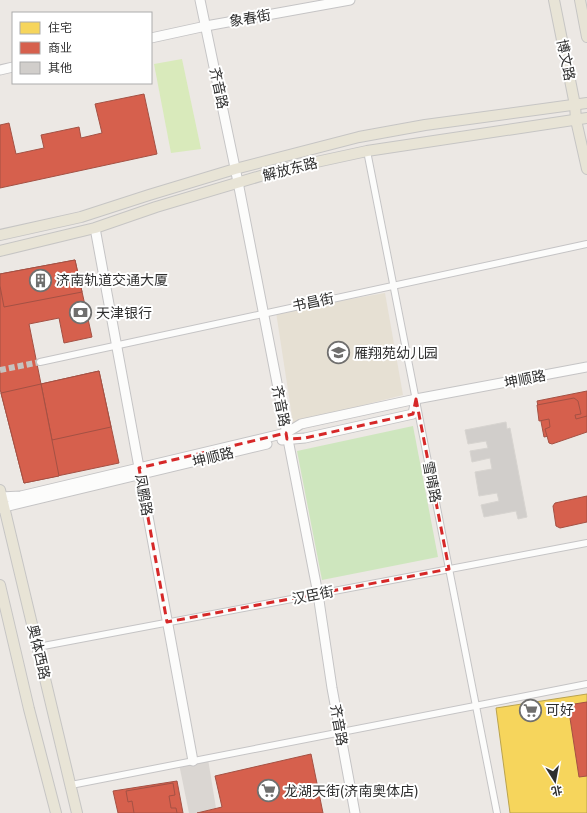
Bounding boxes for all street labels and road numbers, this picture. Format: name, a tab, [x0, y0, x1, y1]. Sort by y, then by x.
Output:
street label: 象春街	[228, 6, 272, 30]
street label: 博文路	[554, 38, 578, 82]
street label: 齐音路	[207, 66, 231, 110]
street label: 解放东路	[261, 154, 319, 184]
street label: 书昌街	[291, 290, 335, 314]
street label: 坤顺路	[503, 367, 547, 391]
street label: 齐音路	[269, 384, 293, 428]
street label: 坤顺路	[191, 444, 235, 470]
street label: 雪晴路	[420, 460, 444, 504]
street label: 凤鹏路	[132, 473, 156, 517]
street label: 汉臣街	[291, 583, 335, 607]
street label: 奥体西路	[25, 623, 53, 681]
street label: 齐音路	[327, 703, 351, 747]

